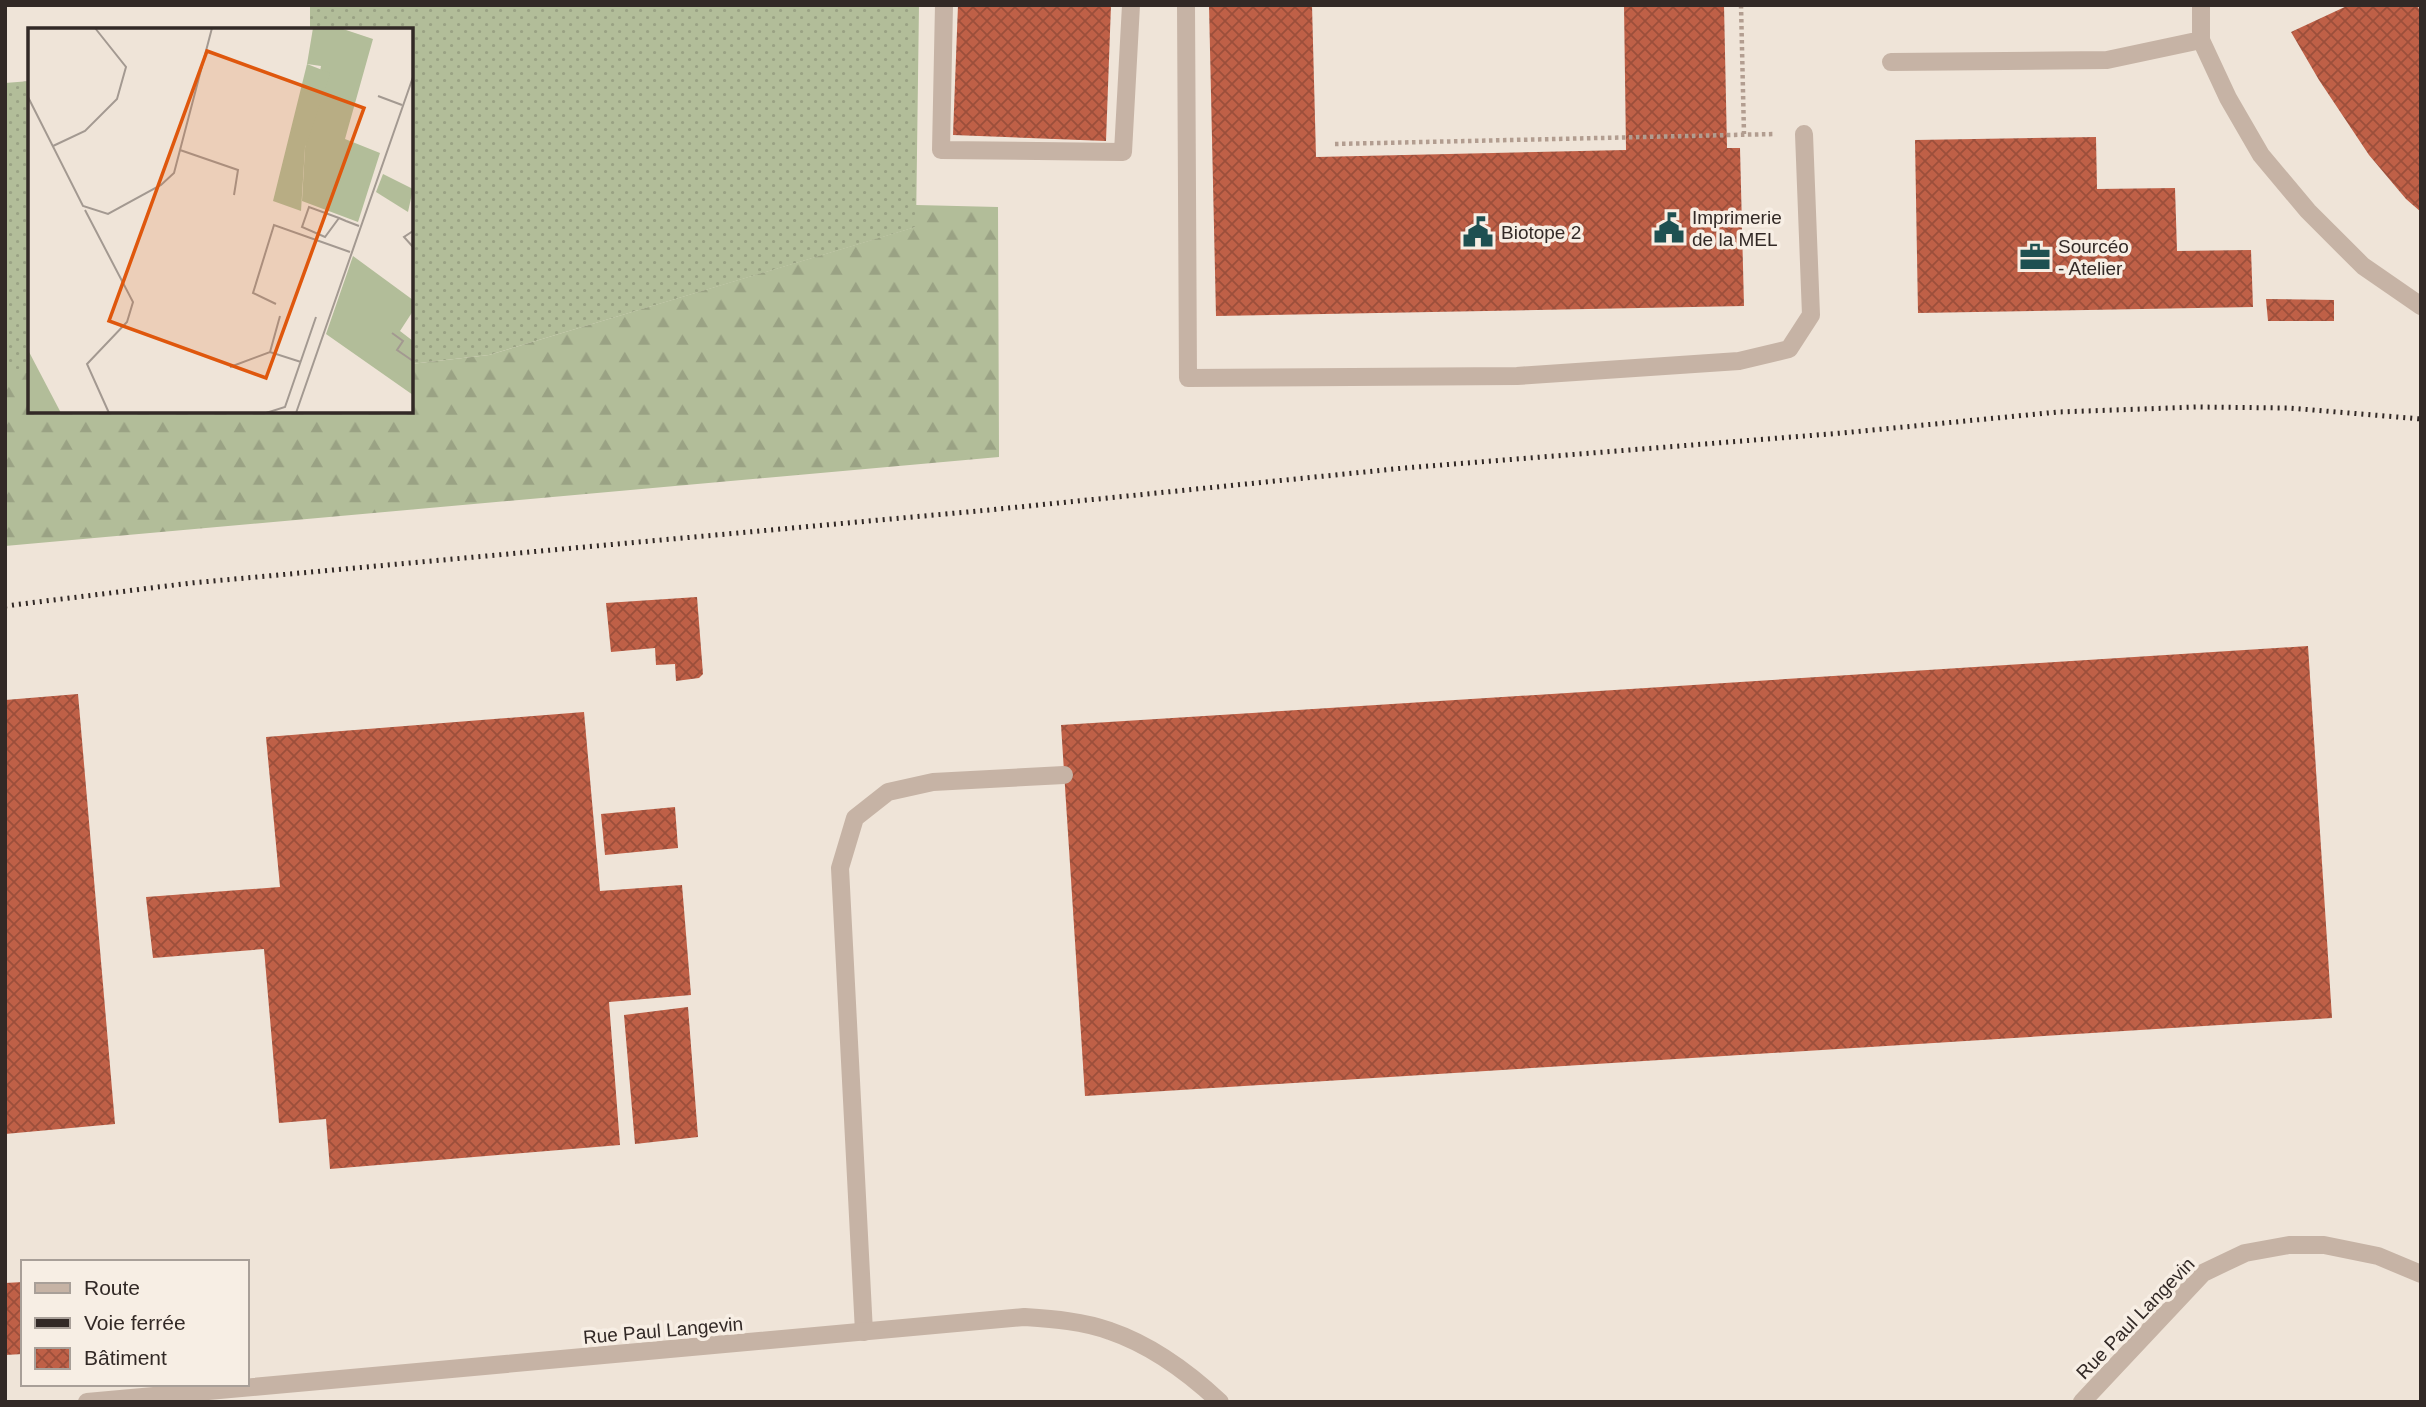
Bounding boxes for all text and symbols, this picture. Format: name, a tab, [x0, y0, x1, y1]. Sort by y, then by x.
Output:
inset map	[28, 28, 413, 413]
place label: Imprimerie de la MEL	[1692, 207, 1782, 250]
public building icon: Imprimerie de la MEL	[1652, 211, 1686, 245]
public building icon: Biotope 2	[1461, 215, 1495, 249]
place label: Biotope 2	[1501, 222, 1581, 243]
place label: Sourcéo - Atelier	[2058, 236, 2129, 279]
office icon: Sourcéo - Atelier	[2018, 240, 2052, 274]
street label: Rue Paul Langevin	[2072, 1253, 2199, 1383]
legend	[21, 1260, 248, 1386]
text: Route	[84, 1276, 140, 1299]
text: Voie ferrée	[84, 1311, 186, 1334]
street label: Rue Paul Langevin	[582, 1313, 744, 1348]
text: Bâtiment	[84, 1346, 167, 1369]

